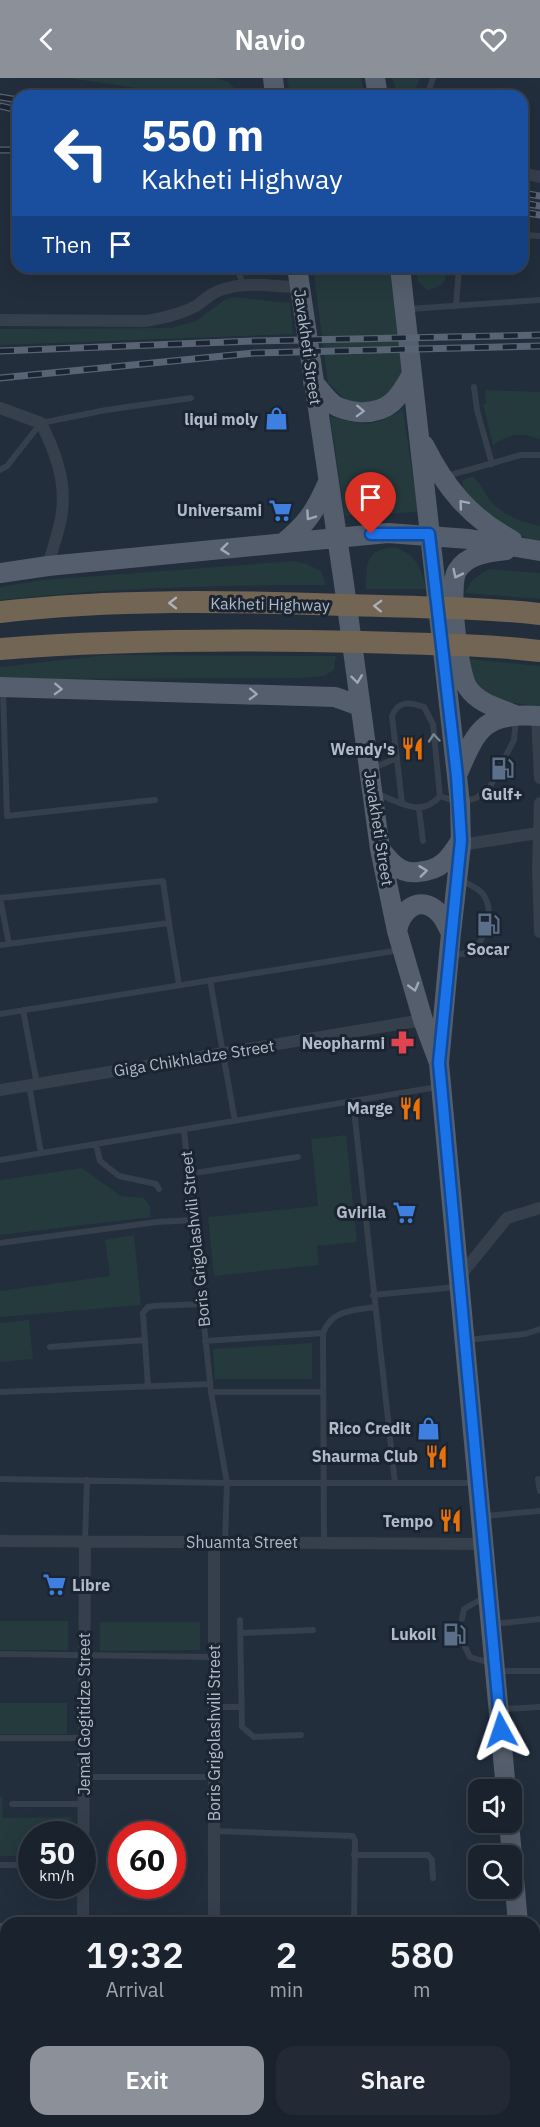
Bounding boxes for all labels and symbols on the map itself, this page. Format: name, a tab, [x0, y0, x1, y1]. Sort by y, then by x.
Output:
street label: Javakheti Street	[290, 288, 326, 406]
one-way arrow	[355, 405, 364, 418]
shop icon: liqui moly	[263, 406, 289, 432]
place label: liqui moly	[184, 409, 258, 429]
pin	[345, 472, 396, 534]
supermarket icon: Universami	[267, 497, 293, 523]
place label: Universami	[177, 500, 262, 520]
one-way arrow	[459, 500, 470, 511]
one-way arrow	[306, 510, 317, 521]
one-way arrow	[220, 542, 229, 555]
one-way arrow	[453, 568, 465, 579]
street label: Kakheti Highway	[210, 593, 330, 615]
one-way arrow	[169, 597, 178, 609]
one-way arrow	[374, 600, 383, 612]
one-way arrow	[350, 674, 362, 683]
one-way arrow	[54, 683, 63, 695]
one-way arrow	[249, 688, 258, 700]
one-way arrow	[428, 733, 441, 743]
restaurant icon: Wendy's	[400, 736, 426, 762]
place label: Wendy's	[330, 739, 395, 759]
fuel station icon: Gulf+	[489, 756, 515, 782]
street label: Javakheti Street	[360, 769, 398, 887]
place label: Gulf+	[481, 784, 523, 804]
one-way arrow	[418, 866, 427, 878]
fuel station icon: Socar	[475, 911, 501, 937]
place label: Socar	[467, 939, 510, 959]
one-way arrow	[406, 982, 419, 992]
pharmacy icon: Neopharmi	[390, 1030, 416, 1056]
place label: Neopharmi	[302, 1033, 385, 1053]
street label: Giga Chikhladze Street	[112, 1035, 276, 1081]
restaurant icon: Marge	[398, 1095, 424, 1121]
place label: Marge	[347, 1098, 393, 1118]
street label: Boris Grigolashvili Street	[176, 1150, 214, 1328]
supermarket icon: Gvirila	[391, 1199, 417, 1225]
place label: Gvirila	[336, 1202, 386, 1222]
shop icon: Rico Credit	[416, 1415, 442, 1441]
place label: Rico Credit	[328, 1418, 411, 1438]
restaurant icon: Shaurma Club	[423, 1443, 449, 1469]
place label: Shaurma Club	[312, 1446, 418, 1466]
restaurant icon: Tempo	[438, 1508, 464, 1534]
place label: Tempo	[383, 1511, 433, 1531]
street label: Shuamta Street	[186, 1532, 298, 1552]
supermarket icon: Libre	[41, 1572, 67, 1598]
place label: Libre	[72, 1575, 110, 1595]
fuel station icon: Lukoil	[441, 1621, 467, 1647]
place label: Lukoil	[391, 1624, 436, 1644]
street label: Jemal Gogitidze Street	[74, 1633, 94, 1795]
street label: Boris Grigolashvili Street	[204, 1645, 224, 1821]
position arrow	[469, 1698, 533, 1762]
speed limit sign: 60	[108, 1821, 186, 1899]

